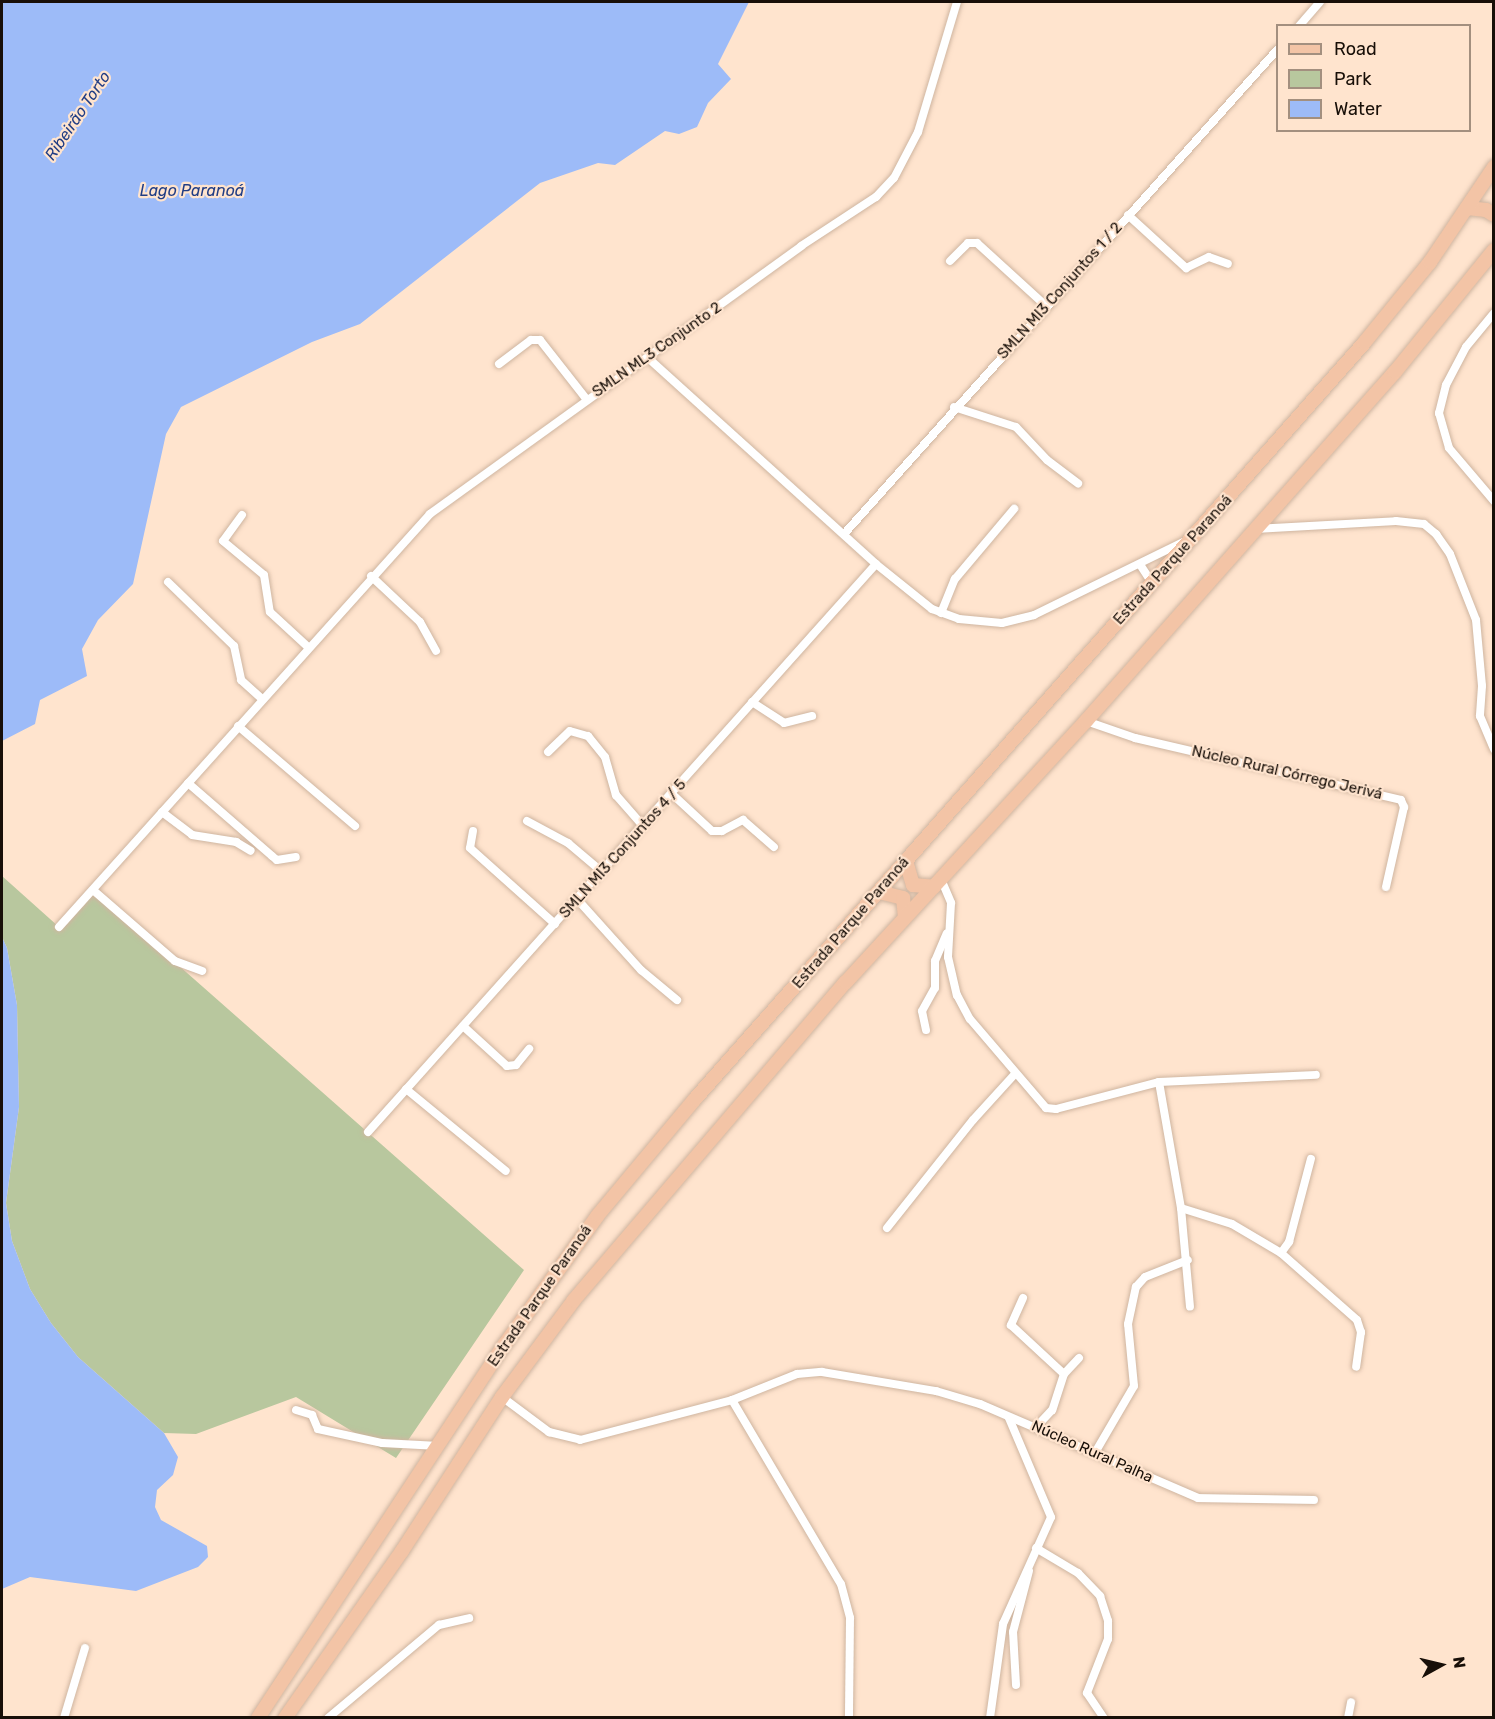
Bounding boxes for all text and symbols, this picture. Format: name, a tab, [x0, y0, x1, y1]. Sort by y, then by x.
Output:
legend	[1276, 24, 1471, 132]
text: Road	[1334, 38, 1377, 60]
water label: Ribeirão Torto	[41, 68, 115, 164]
text: Park	[1334, 68, 1371, 90]
text: Water	[1334, 98, 1382, 120]
water label: Lago Paranoá	[140, 181, 244, 201]
street label: SMLN MI3 Conjuntos 1 / 2	[994, 219, 1126, 363]
street label: SMLN ML3 Conjunto 2	[589, 299, 725, 401]
street label: Estrada Parque Paranoá	[1110, 491, 1236, 629]
street label: Núcleo Rural Córrego Jerivá	[1190, 742, 1384, 804]
street label: SMLN MI3 Conjuntos 4 / 5	[556, 776, 690, 922]
street label: Estrada Parque Paranoá	[789, 854, 913, 992]
street label: Estrada Parque Paranoá	[484, 1222, 596, 1370]
street label: Núcleo Rural Palha	[1029, 1417, 1155, 1487]
north arrow	[1411, 1635, 1471, 1695]
text: N	[1449, 1655, 1470, 1669]

